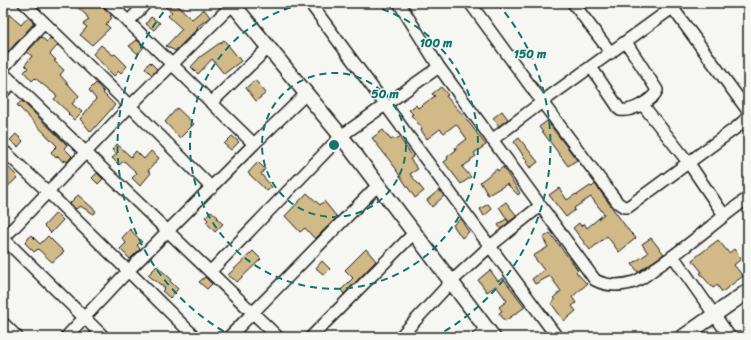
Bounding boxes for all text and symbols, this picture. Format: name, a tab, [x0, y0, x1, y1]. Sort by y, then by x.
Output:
text: 100 m	[420, 32, 453, 54]
text: 150 m	[514, 43, 547, 65]
text: 50 m	[371, 83, 399, 105]
centre of rings	[327, 138, 341, 152]

